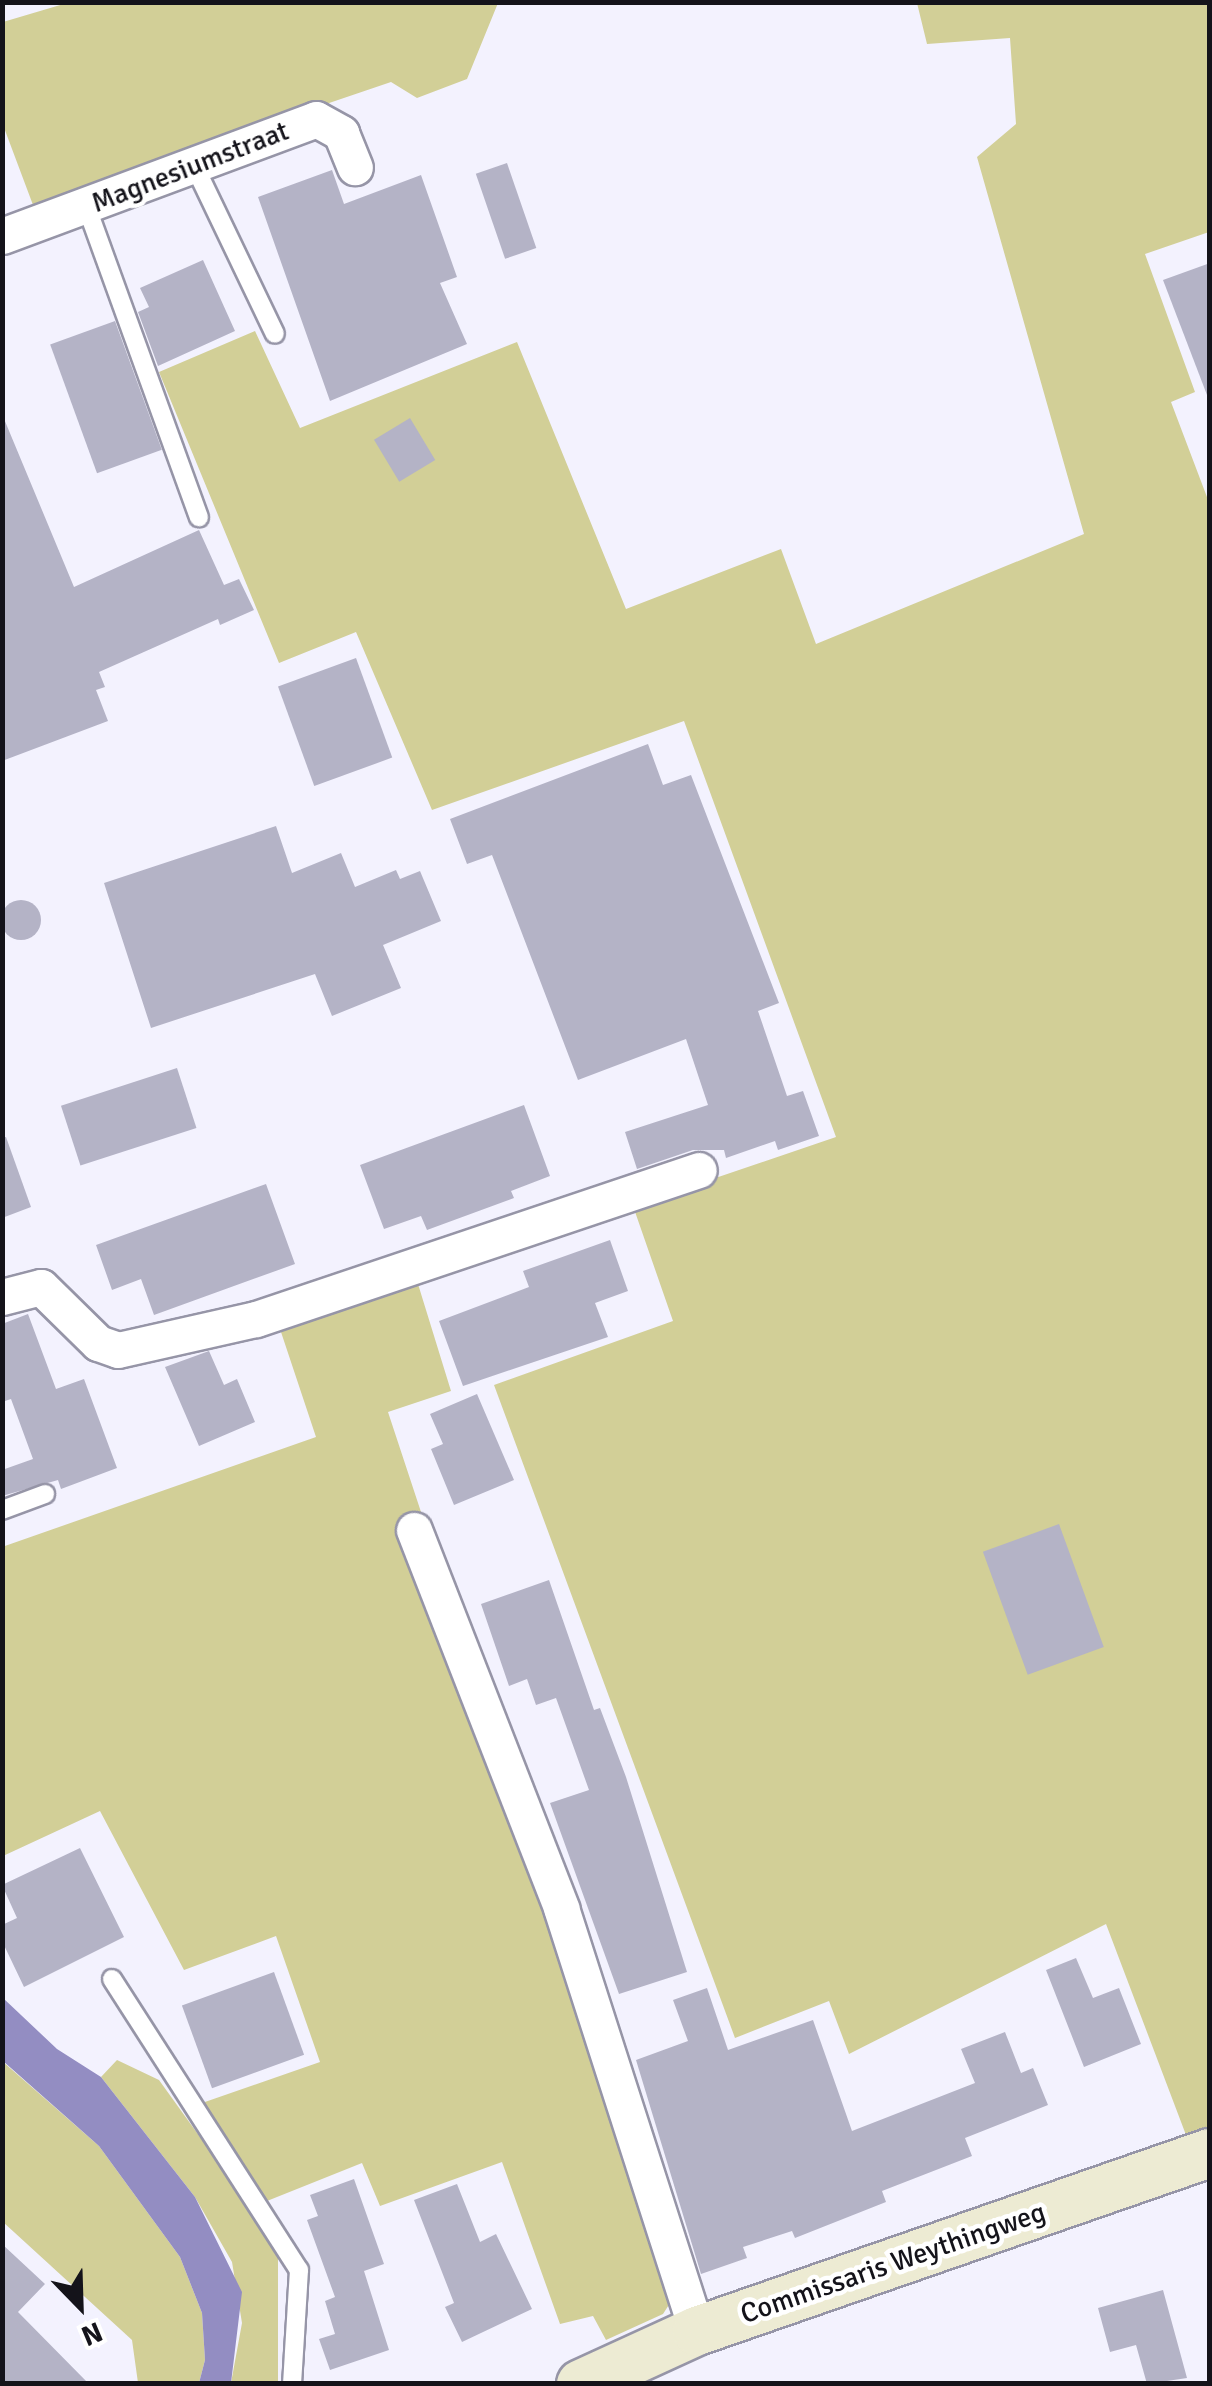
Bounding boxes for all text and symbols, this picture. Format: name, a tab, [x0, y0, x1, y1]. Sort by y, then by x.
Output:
street label: Magnesiumstraat	[87, 114, 293, 220]
street label: Commissaris Weythingweg	[736, 2195, 1050, 2331]
north arrow	[30, 2256, 130, 2356]
text: N	[76, 2314, 107, 2353]

